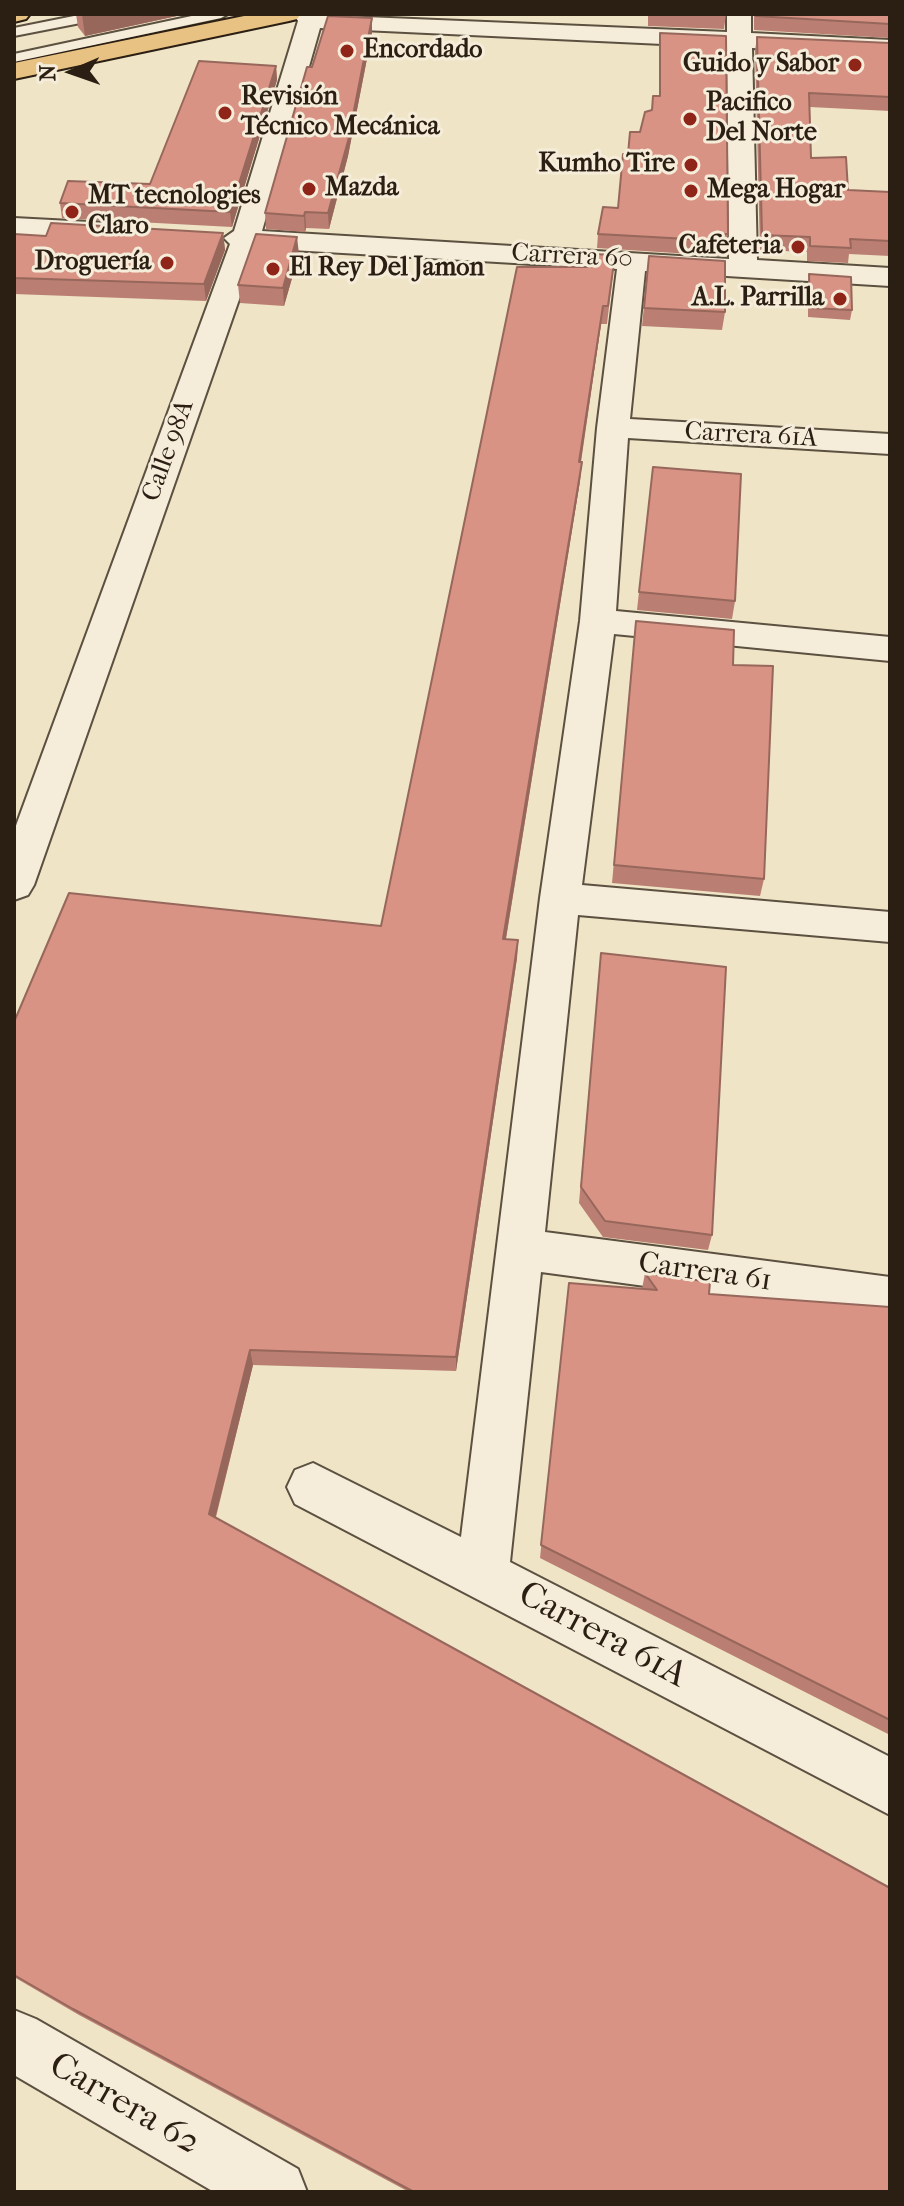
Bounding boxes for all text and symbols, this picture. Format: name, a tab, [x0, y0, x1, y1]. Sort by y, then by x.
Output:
north arrow	[32, 32, 112, 112]
place label: Encordado	[363, 35, 483, 67]
marker: Encordado	[338, 42, 356, 60]
place label: Guido y Sabor	[683, 49, 839, 81]
marker: Guido y Sabor	[846, 56, 864, 74]
text: N	[35, 64, 61, 82]
place label: Revisión Técnico Mecánica	[241, 82, 439, 144]
place label: Pacifico Del Norte	[706, 88, 817, 150]
marker: Revisión Técnico Mecánica	[216, 104, 234, 122]
marker: Pacifico Del Norte	[681, 110, 699, 128]
place label: Kumho Tire	[539, 149, 675, 181]
marker: Kumho Tire	[682, 156, 700, 174]
place label: Mazda	[325, 173, 398, 205]
place label: Mega Hogar	[707, 175, 845, 207]
marker: Mazda	[300, 180, 318, 198]
place label: MT tecnologies Claro	[88, 181, 261, 242]
marker: Mega Hogar	[682, 182, 700, 200]
marker: MT tecnologies Claro	[63, 203, 81, 221]
place label: Cafeteria	[679, 231, 782, 263]
street label: Carrera 60	[511, 238, 633, 276]
marker: Cafeteria	[789, 238, 807, 256]
place label: Droguería	[35, 247, 151, 279]
place label: El Rey Del Jamon	[289, 253, 484, 285]
marker: Droguería	[158, 254, 176, 272]
marker: El Rey Del Jamon	[264, 260, 282, 278]
place label: A.L. Parrilla	[692, 283, 824, 315]
marker: A.L. Parrilla	[831, 290, 849, 308]
street label: Calle 98A	[136, 396, 202, 506]
street label: Carrera 61A	[684, 417, 818, 455]
street label: Carrera 61	[636, 1246, 774, 1300]
street label: Carrera 61A	[511, 1574, 693, 1698]
street label: Carrera 62	[41, 2045, 207, 2165]

